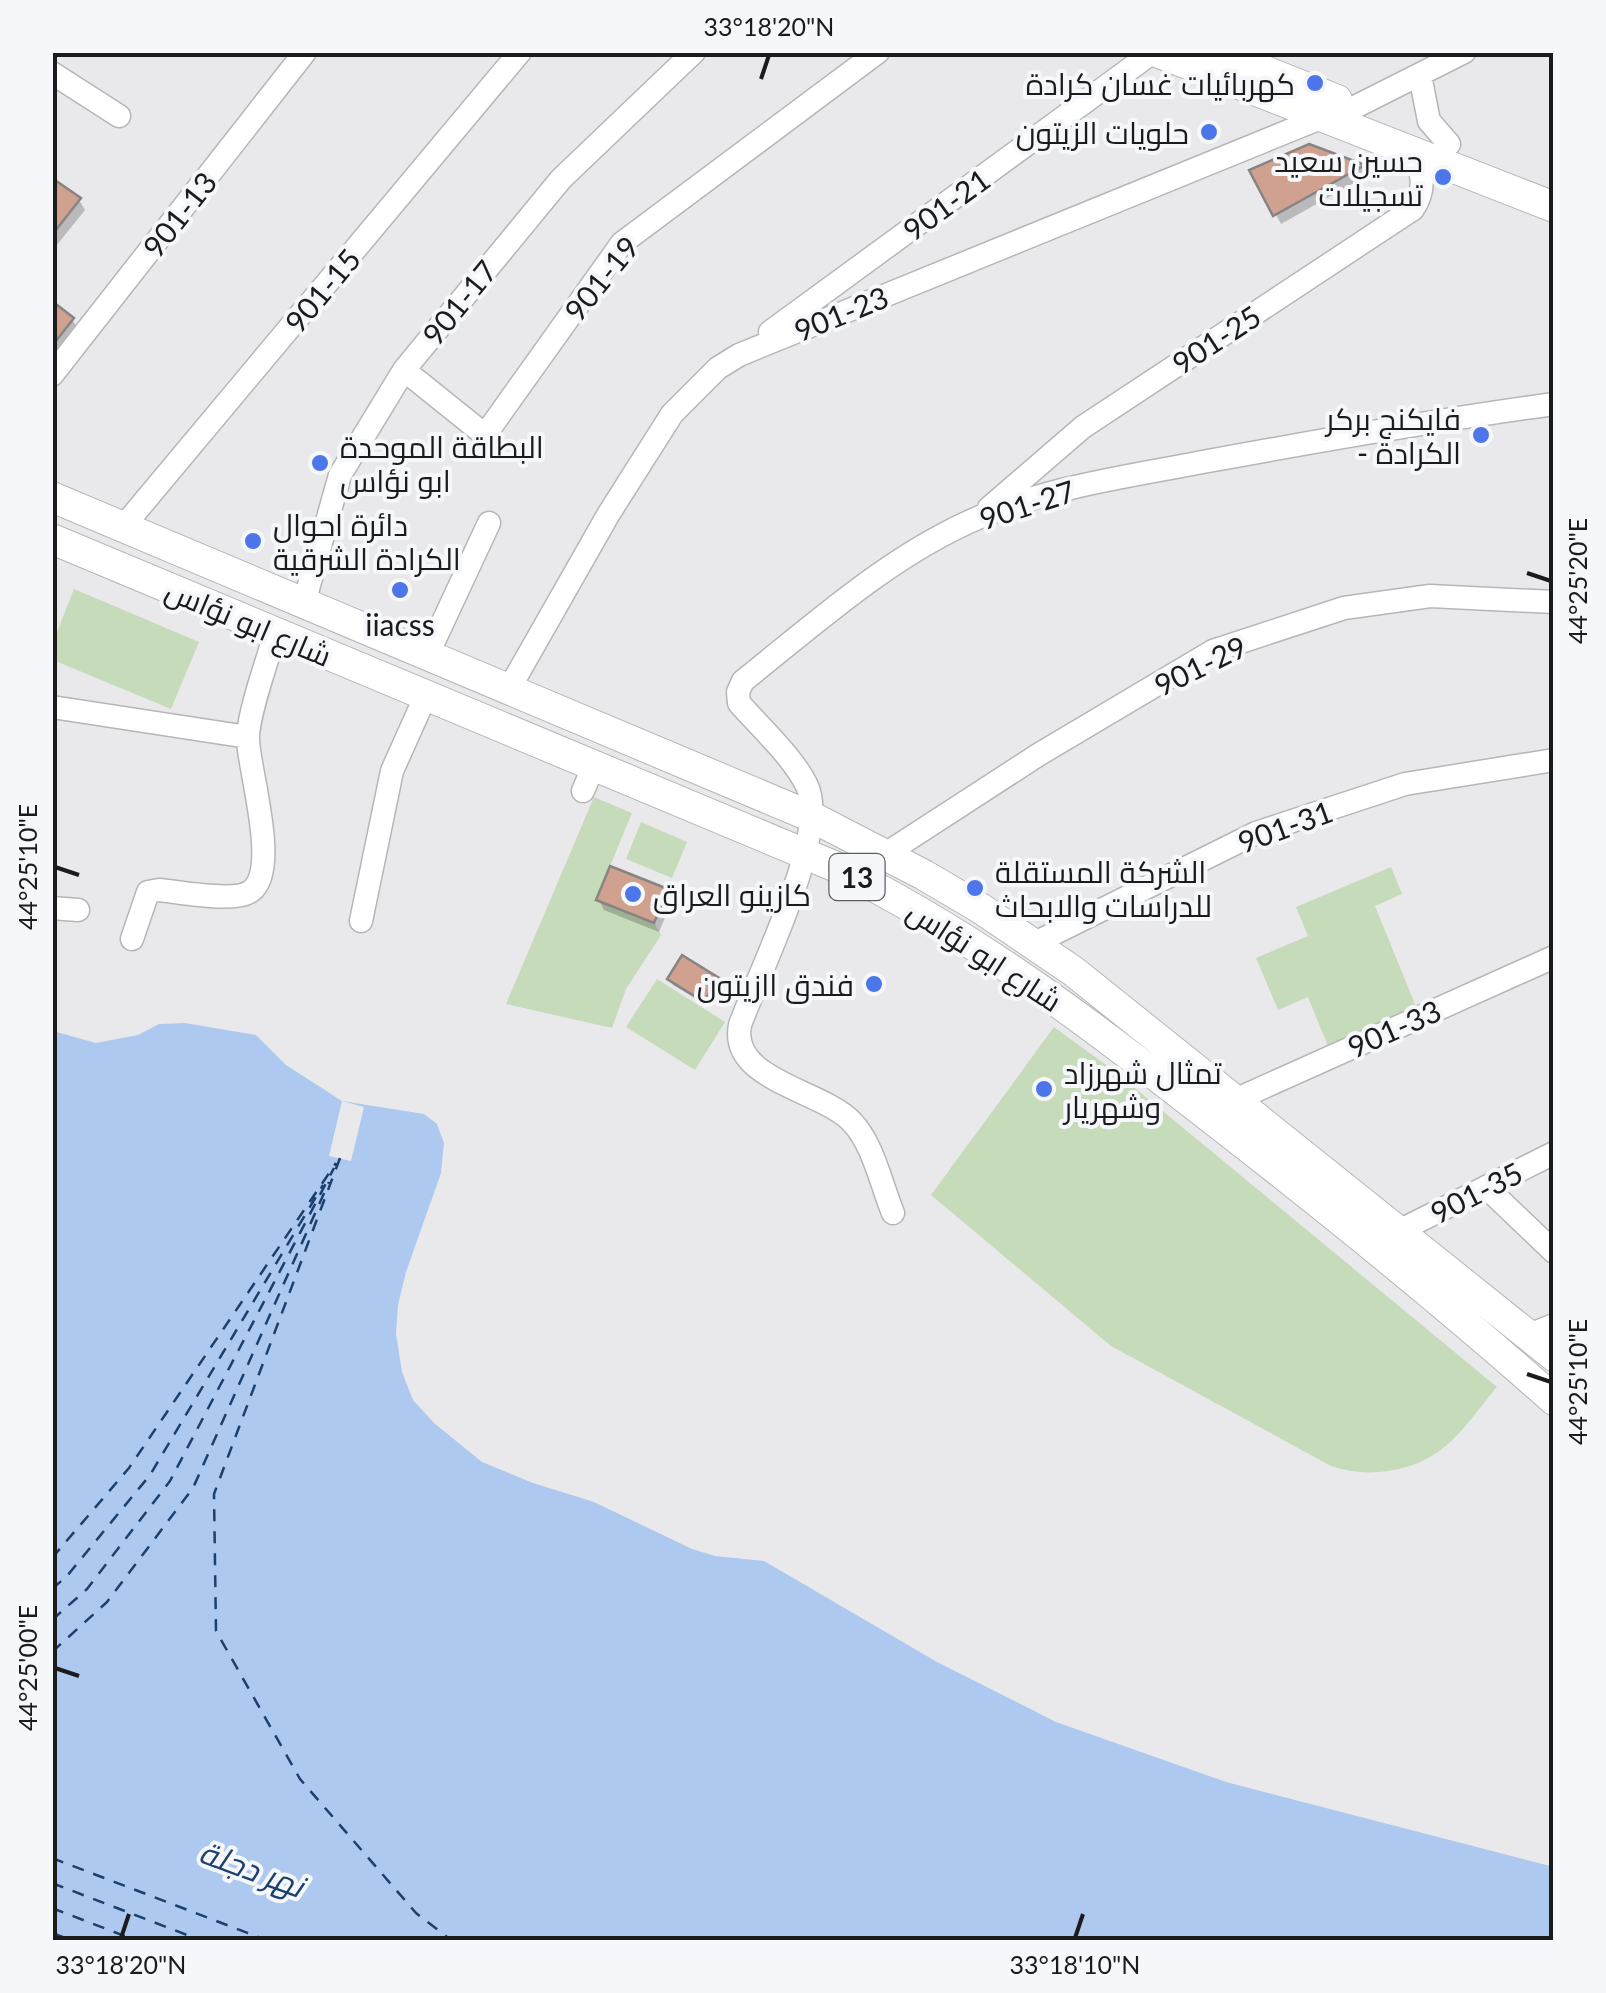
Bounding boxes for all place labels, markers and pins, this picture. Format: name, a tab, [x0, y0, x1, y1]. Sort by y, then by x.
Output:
place label: كهربائيات غسان كرادة	[1026, 65, 1295, 103]
marker: كهربائيات غسان كرادة	[1304, 72, 1326, 94]
place label: حلويات الزيتون	[1016, 114, 1189, 151]
marker: حلويات الزيتون	[1198, 121, 1220, 143]
place label: حسين سعيد تسجيلات	[1274, 142, 1423, 212]
marker: حسين سعيد تسجيلات	[1432, 166, 1454, 188]
place label: فايكنج بركر - الكرادة	[1324, 400, 1461, 471]
marker: فايكنج بركر - الكرادة	[1470, 424, 1492, 446]
place label: البطاقة الموحدة ابو نؤاس	[340, 428, 544, 500]
marker: البطاقة الموحدة ابو نؤاس	[309, 452, 331, 474]
place label: دائرة احوال الكرادة الشرقية	[273, 506, 461, 577]
marker: دائرة احوال الكرادة الشرقية	[242, 530, 264, 552]
marker: iiacss	[389, 579, 411, 601]
place label: iiacss	[365, 606, 435, 642]
place label: الشركة المستقلة للدراسات والابحاث	[995, 853, 1212, 924]
place label: كازينو العراق	[653, 876, 811, 914]
marker: الشركة المستقلة للدراسات والابحاث	[964, 877, 986, 899]
marker: كازينو العراق	[622, 883, 644, 905]
place label: فندق اازيتون	[697, 966, 854, 1004]
marker: فندق اازيتون	[863, 973, 885, 995]
place label: تمثال شهرزاد وشهريار	[1062, 1054, 1222, 1126]
marker: تمثال شهرزاد وشهريار	[1033, 1078, 1055, 1100]

